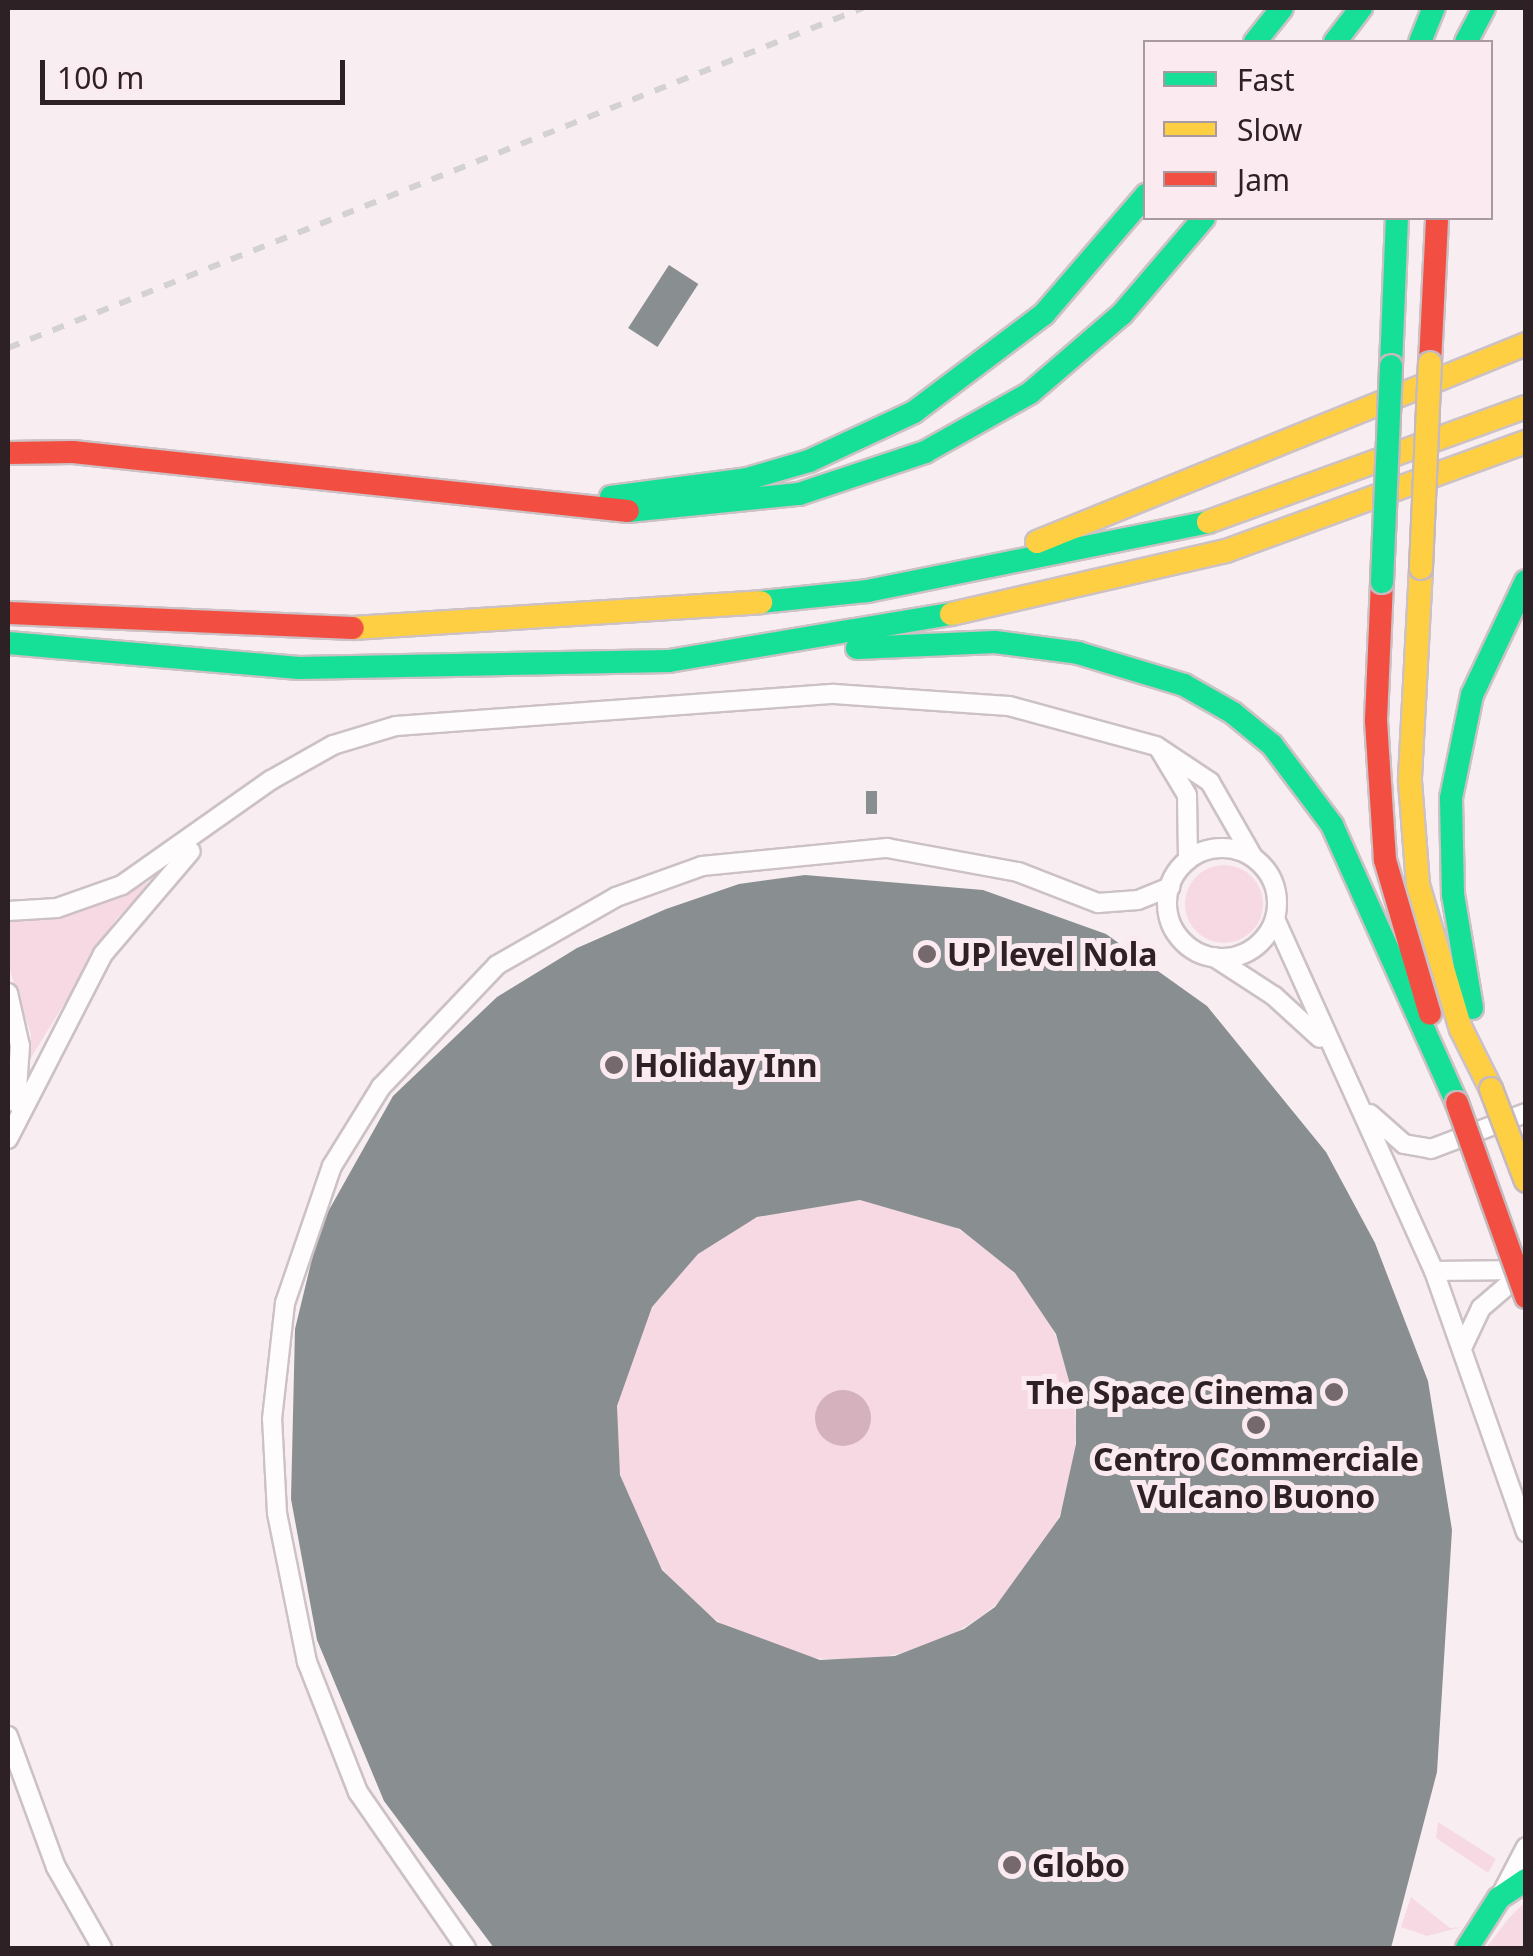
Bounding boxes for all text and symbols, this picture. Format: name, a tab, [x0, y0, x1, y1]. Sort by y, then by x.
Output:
scale bar	[45, 40, 350, 102]
legend	[1143, 40, 1493, 220]
text: 100 m	[57, 57, 144, 98]
text: Fast	[1237, 59, 1295, 100]
text: Slow	[1237, 109, 1302, 150]
text: Jam	[1237, 159, 1290, 200]
place label: UP level Nola	[947, 935, 1157, 973]
marker: UP level Nola	[916, 943, 938, 965]
place label: Holiday Inn	[634, 1046, 818, 1084]
marker: Holiday Inn	[603, 1054, 625, 1076]
place label: The Space Cinema	[1026, 1373, 1314, 1411]
marker: The Space Cinema	[1323, 1381, 1345, 1403]
marker: Centro Commerciale Vulcano Buono	[1245, 1414, 1267, 1436]
place label: Centro Commerciale Vulcano Buono	[1093, 1441, 1419, 1516]
place label: Globo	[1032, 1846, 1125, 1884]
marker: Globo	[1001, 1854, 1023, 1876]

